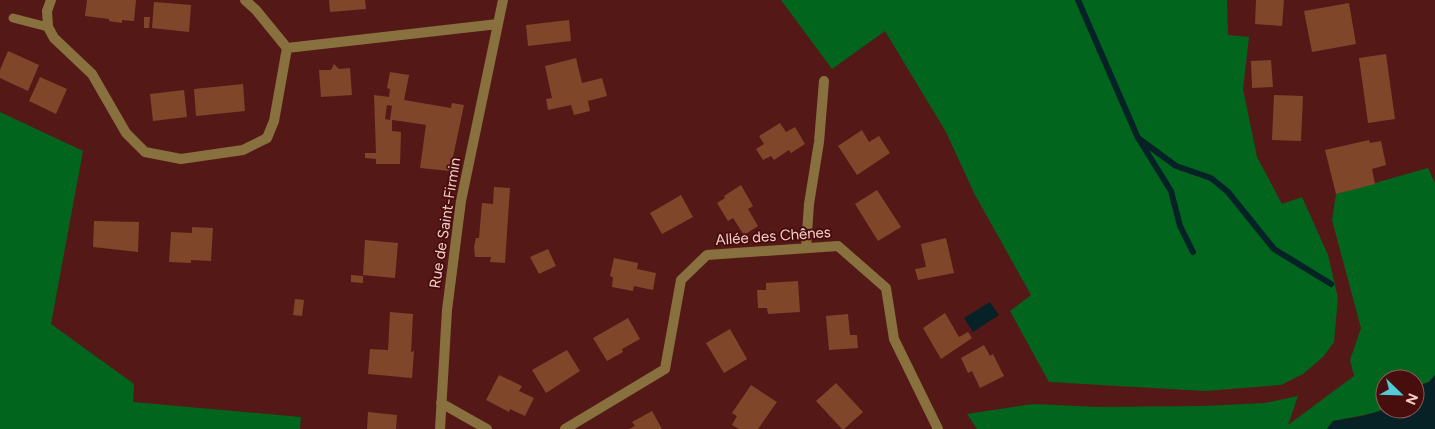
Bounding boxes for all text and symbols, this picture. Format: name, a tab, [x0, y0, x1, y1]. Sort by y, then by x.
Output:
street label: Rue de Saint-Firmin	[426, 156, 464, 290]
street label: Allée des Chênes	[715, 223, 831, 249]
north arrow	[1375, 369, 1425, 419]
text: N	[1402, 391, 1421, 407]

